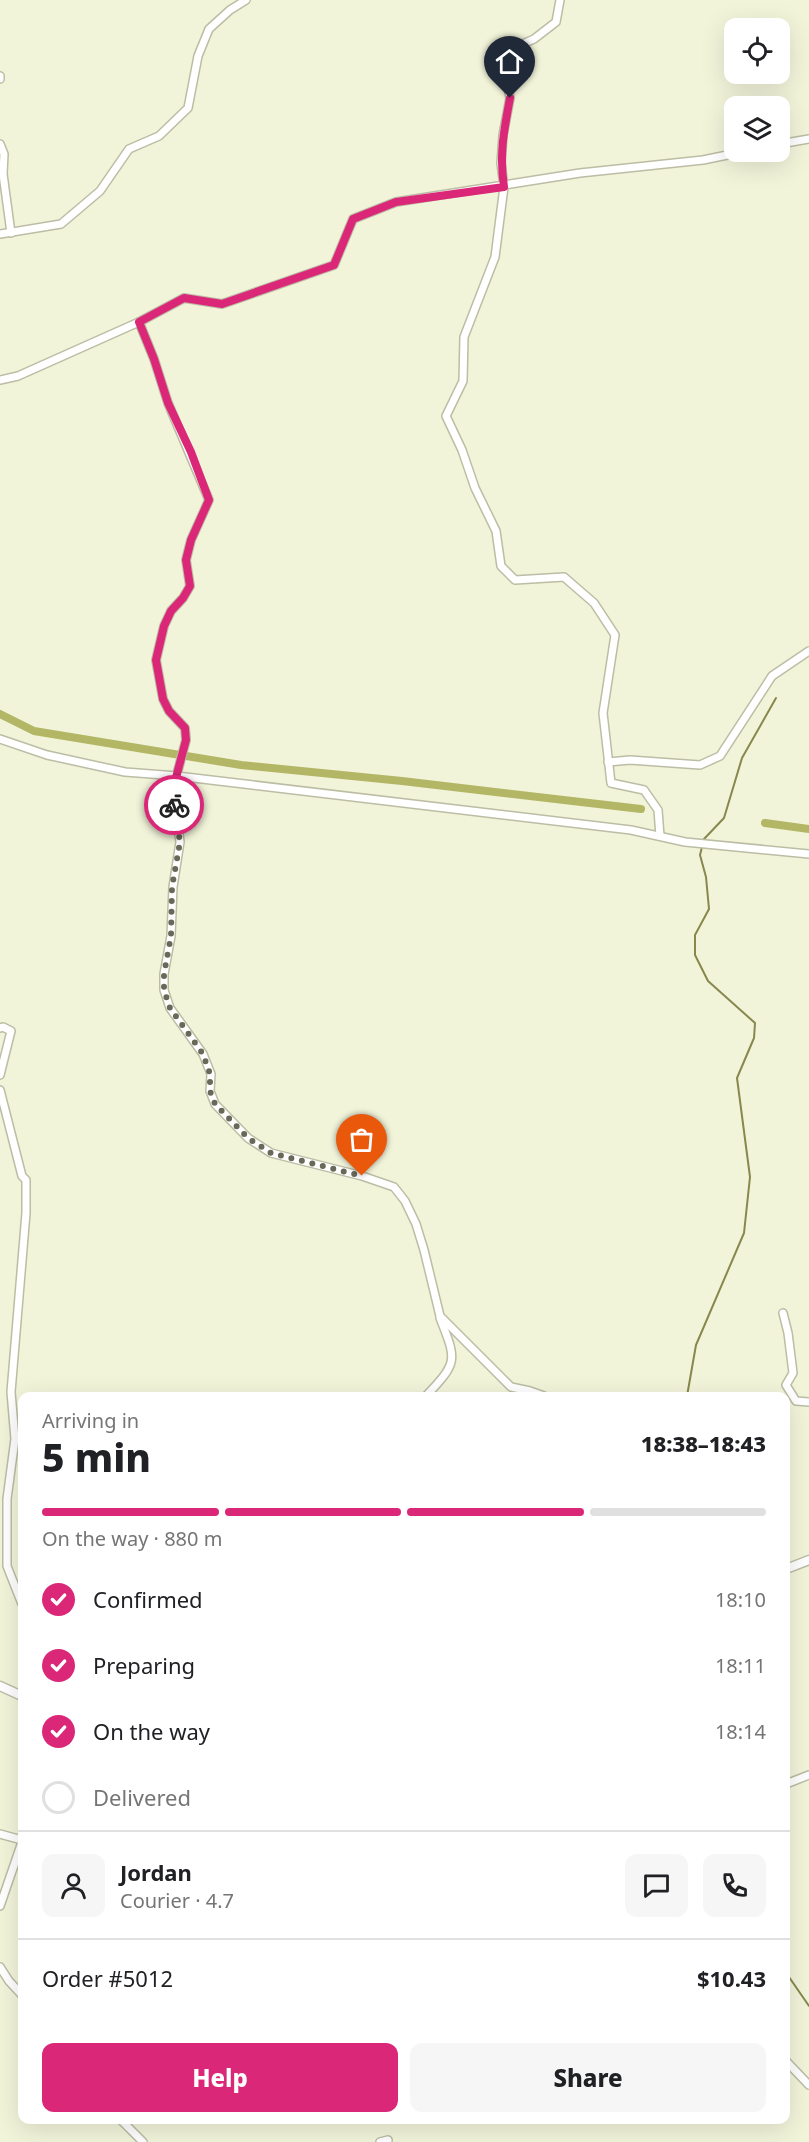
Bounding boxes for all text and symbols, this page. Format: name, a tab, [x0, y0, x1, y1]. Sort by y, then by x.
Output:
map controls	[724, 18, 790, 162]
button: locate	[724, 18, 790, 84]
pin	[484, 36, 535, 98]
icon: home	[493, 45, 526, 78]
button: layers	[724, 96, 790, 162]
courier	[144, 775, 204, 835]
icon: bike	[158, 789, 191, 822]
pin	[336, 1114, 387, 1176]
icon: bag	[345, 1123, 378, 1156]
text: Arriving in	[42, 1407, 139, 1434]
text: 18:38–18:43	[641, 1428, 766, 1458]
text: 5 min	[42, 1430, 151, 1483]
text: On the way · 880 m	[42, 1525, 222, 1552]
icon: check	[42, 1583, 75, 1616]
text: Confirmed	[93, 1584, 203, 1614]
text: 18:10	[715, 1586, 766, 1613]
icon: check	[42, 1649, 75, 1682]
text: Preparing	[93, 1650, 195, 1680]
text: 18:11	[715, 1652, 766, 1679]
icon: check	[42, 1715, 75, 1748]
text: On the way	[93, 1716, 210, 1746]
text: 18:14	[715, 1718, 766, 1745]
text: Delivered	[93, 1782, 191, 1812]
button: person	[42, 1854, 105, 1917]
button: chat	[625, 1854, 688, 1917]
button: phone	[703, 1854, 766, 1917]
text: Jordan	[120, 1857, 192, 1887]
text: Courier · 4.7	[120, 1887, 234, 1914]
text: Order #5012	[42, 1963, 173, 1993]
text: $10.43	[697, 1963, 766, 1993]
button: Help	[42, 2043, 398, 2112]
button: Share	[410, 2043, 766, 2112]

